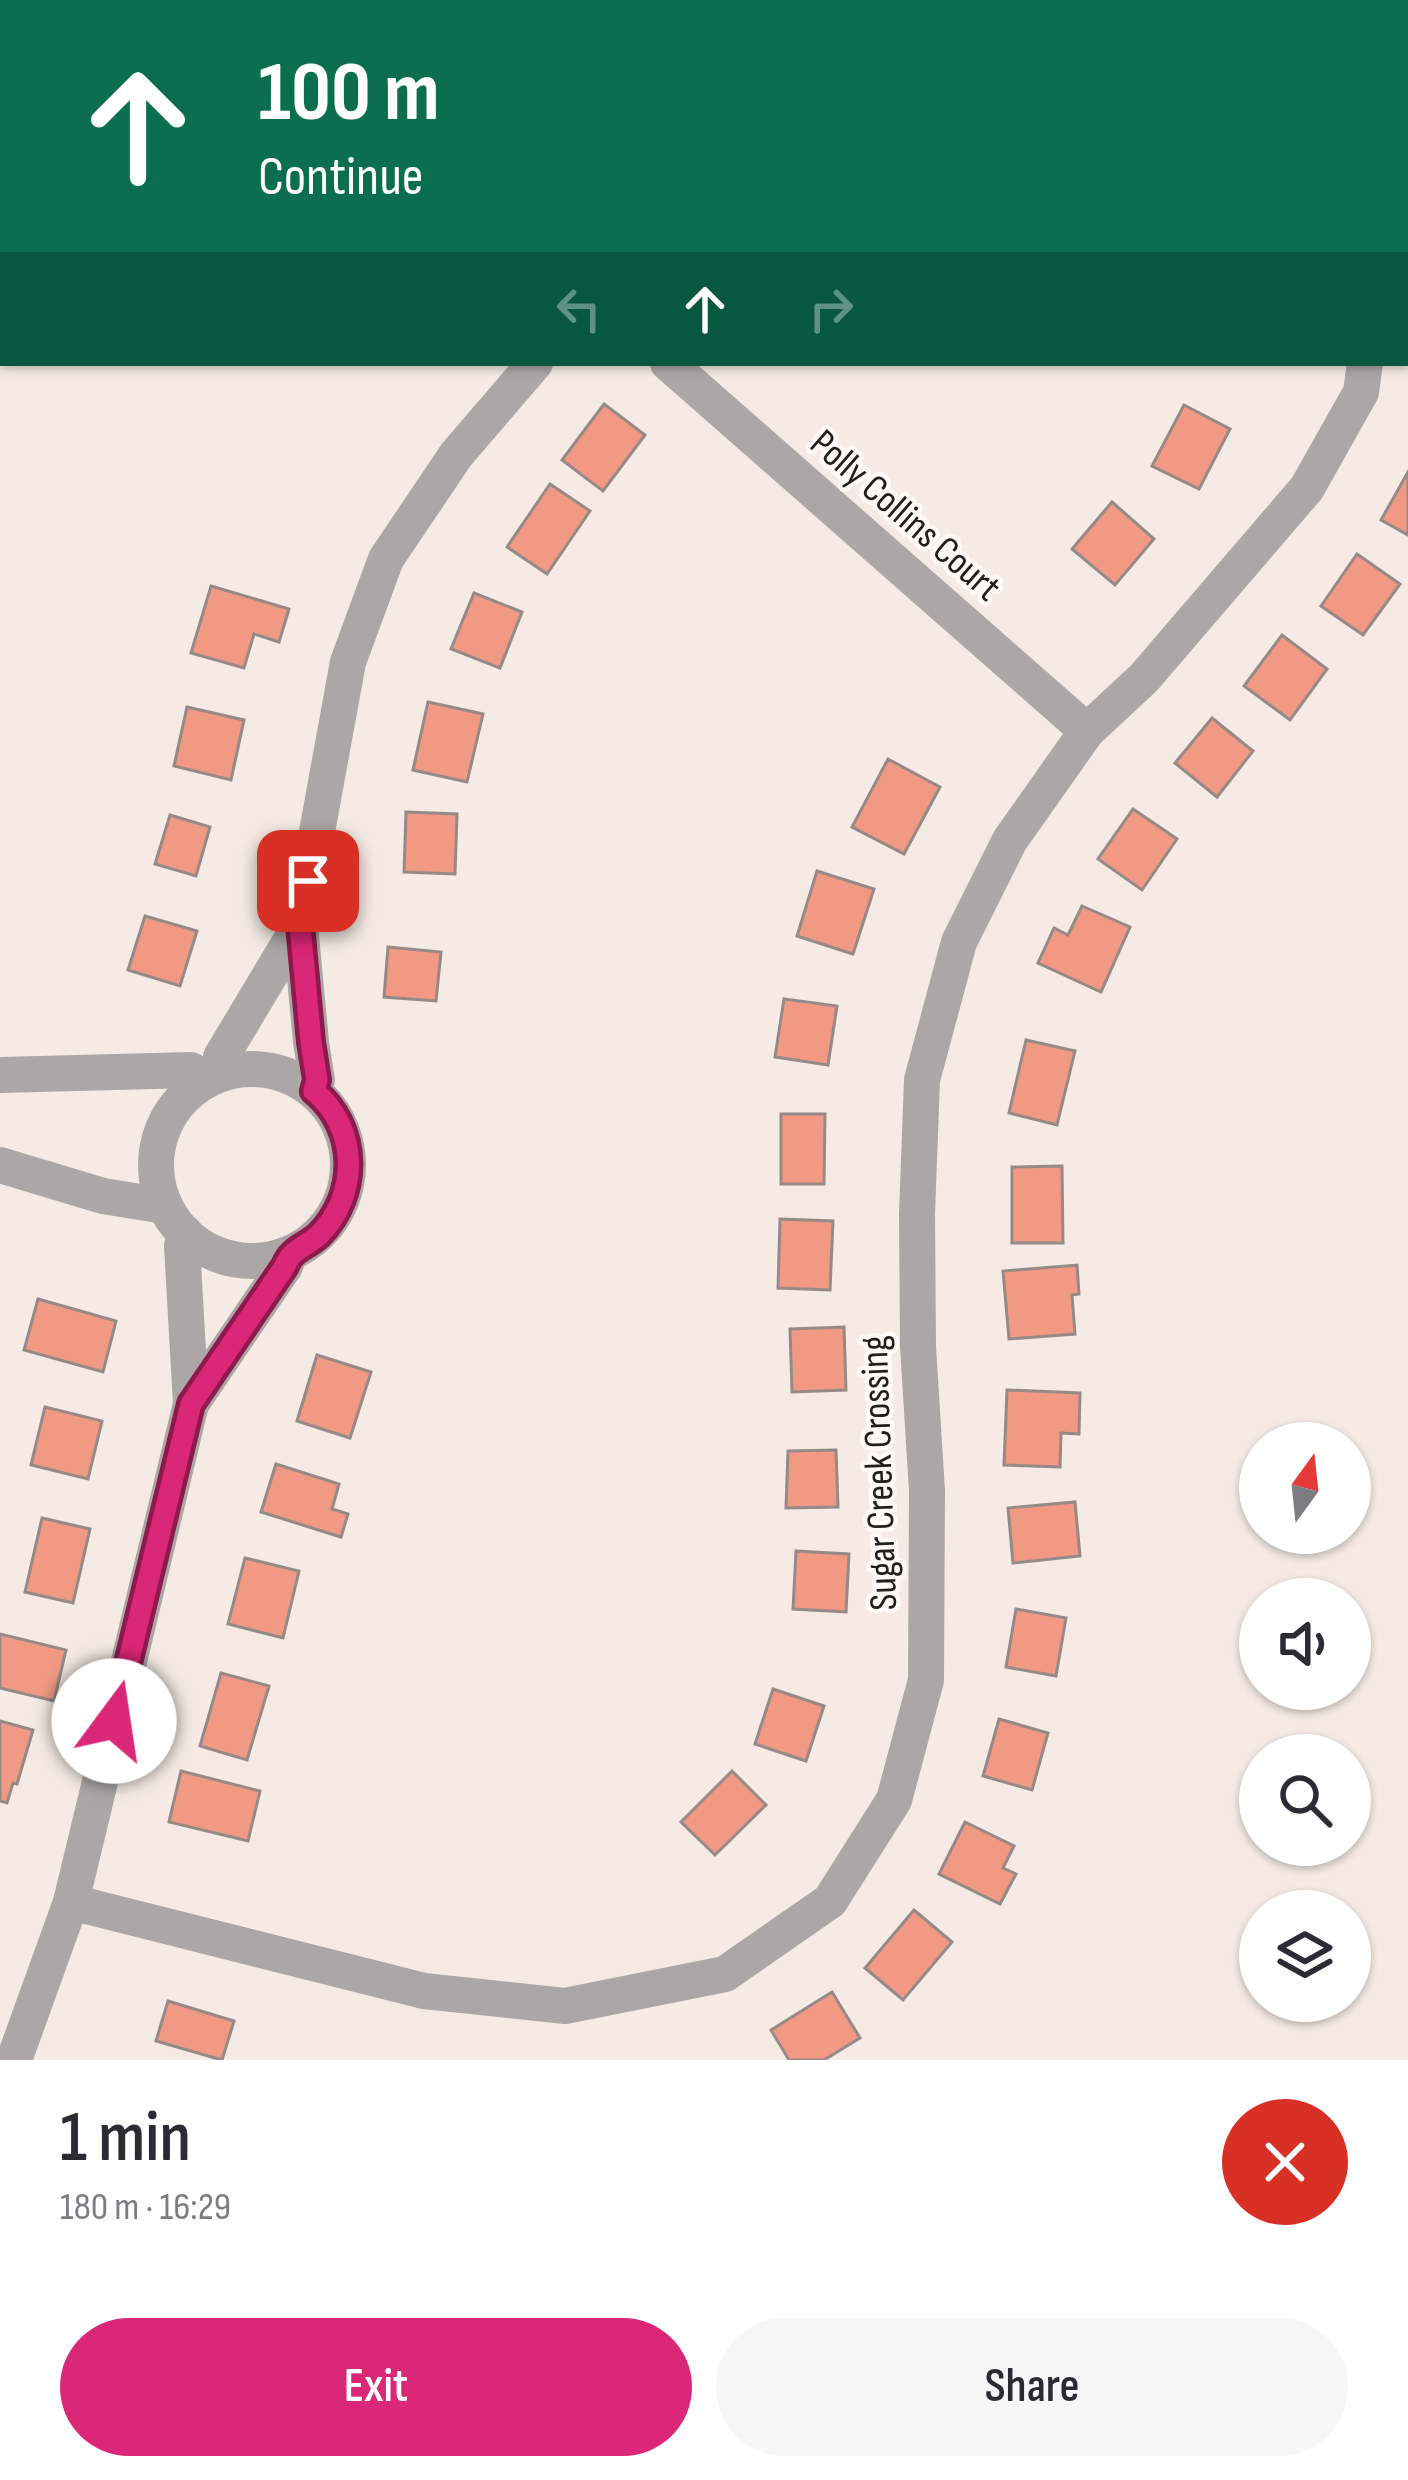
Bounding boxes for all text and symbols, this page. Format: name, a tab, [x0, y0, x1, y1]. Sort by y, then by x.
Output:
text: 100 m	[258, 43, 440, 144]
icon: ahead	[60, 48, 216, 204]
text: Continue	[258, 145, 424, 210]
icon: left	[546, 276, 612, 342]
icon: ahead	[672, 276, 738, 342]
icon: right	[798, 276, 864, 342]
street label: Polly Collins Court	[800, 420, 1010, 612]
pin	[257, 830, 359, 932]
icon: arrive	[275, 848, 341, 914]
street label: Sugar Creek Crossing	[852, 1335, 908, 1611]
north arrow	[1239, 1422, 1371, 1554]
map controls	[1239, 1422, 1371, 2022]
button: sound	[1239, 1578, 1371, 1710]
position arrow	[51, 1658, 177, 1784]
button: search	[1239, 1734, 1371, 1866]
button: layers	[1239, 1890, 1371, 2022]
text: 1 min	[60, 2095, 191, 2182]
button: close	[1222, 2099, 1348, 2225]
text: 180 m · 16:29	[60, 2184, 231, 2231]
button: Exit	[60, 2318, 692, 2456]
button: Share	[716, 2318, 1348, 2456]

